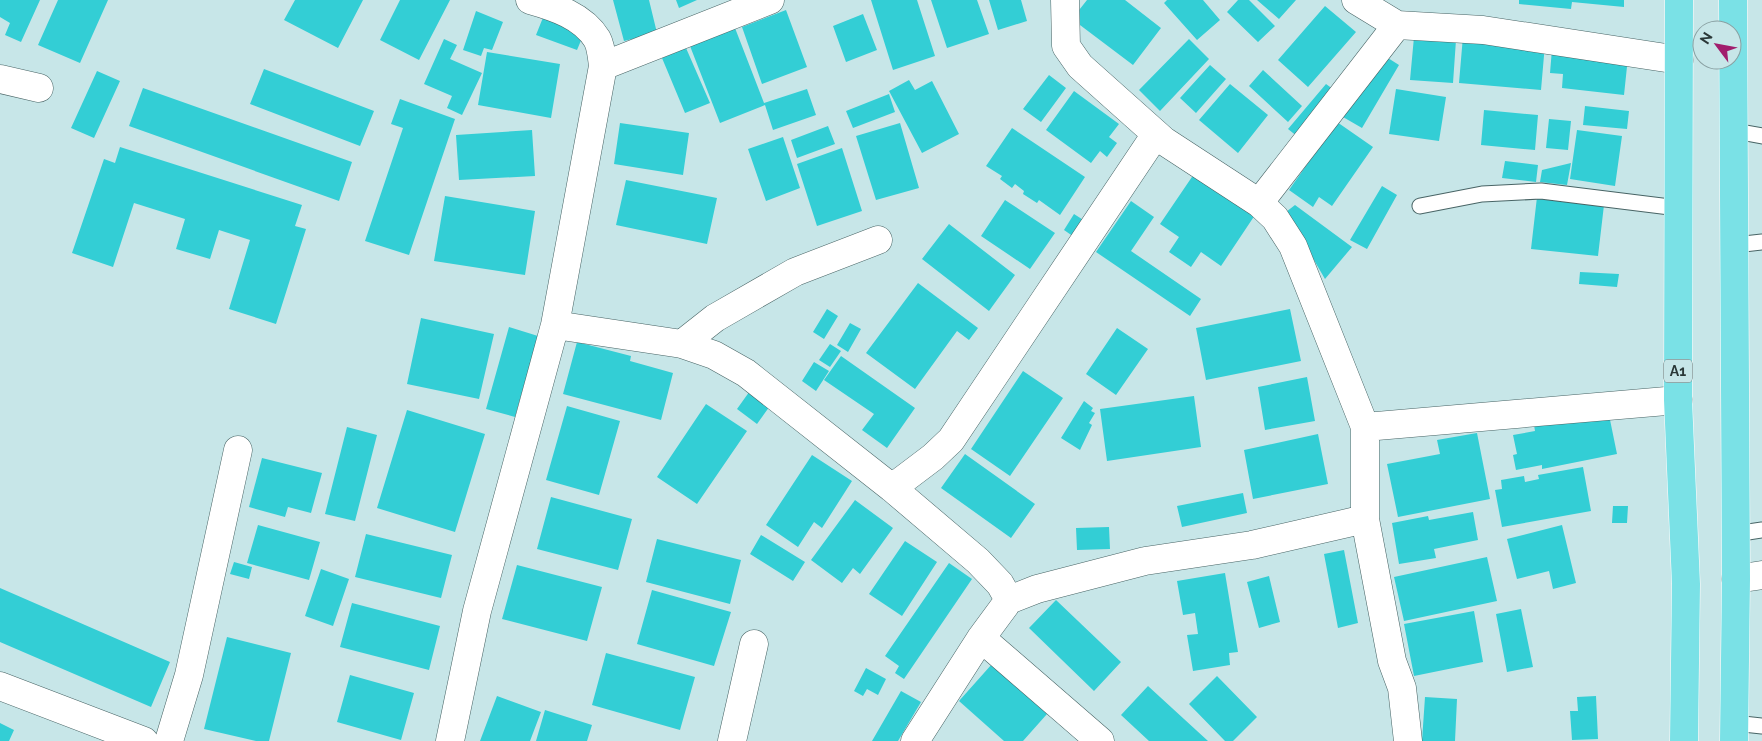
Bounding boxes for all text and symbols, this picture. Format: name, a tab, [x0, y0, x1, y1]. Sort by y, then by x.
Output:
north arrow	[1692, 20, 1742, 70]
text: N	[1696, 29, 1716, 47]
road number: A1	[1664, 360, 1692, 382]

